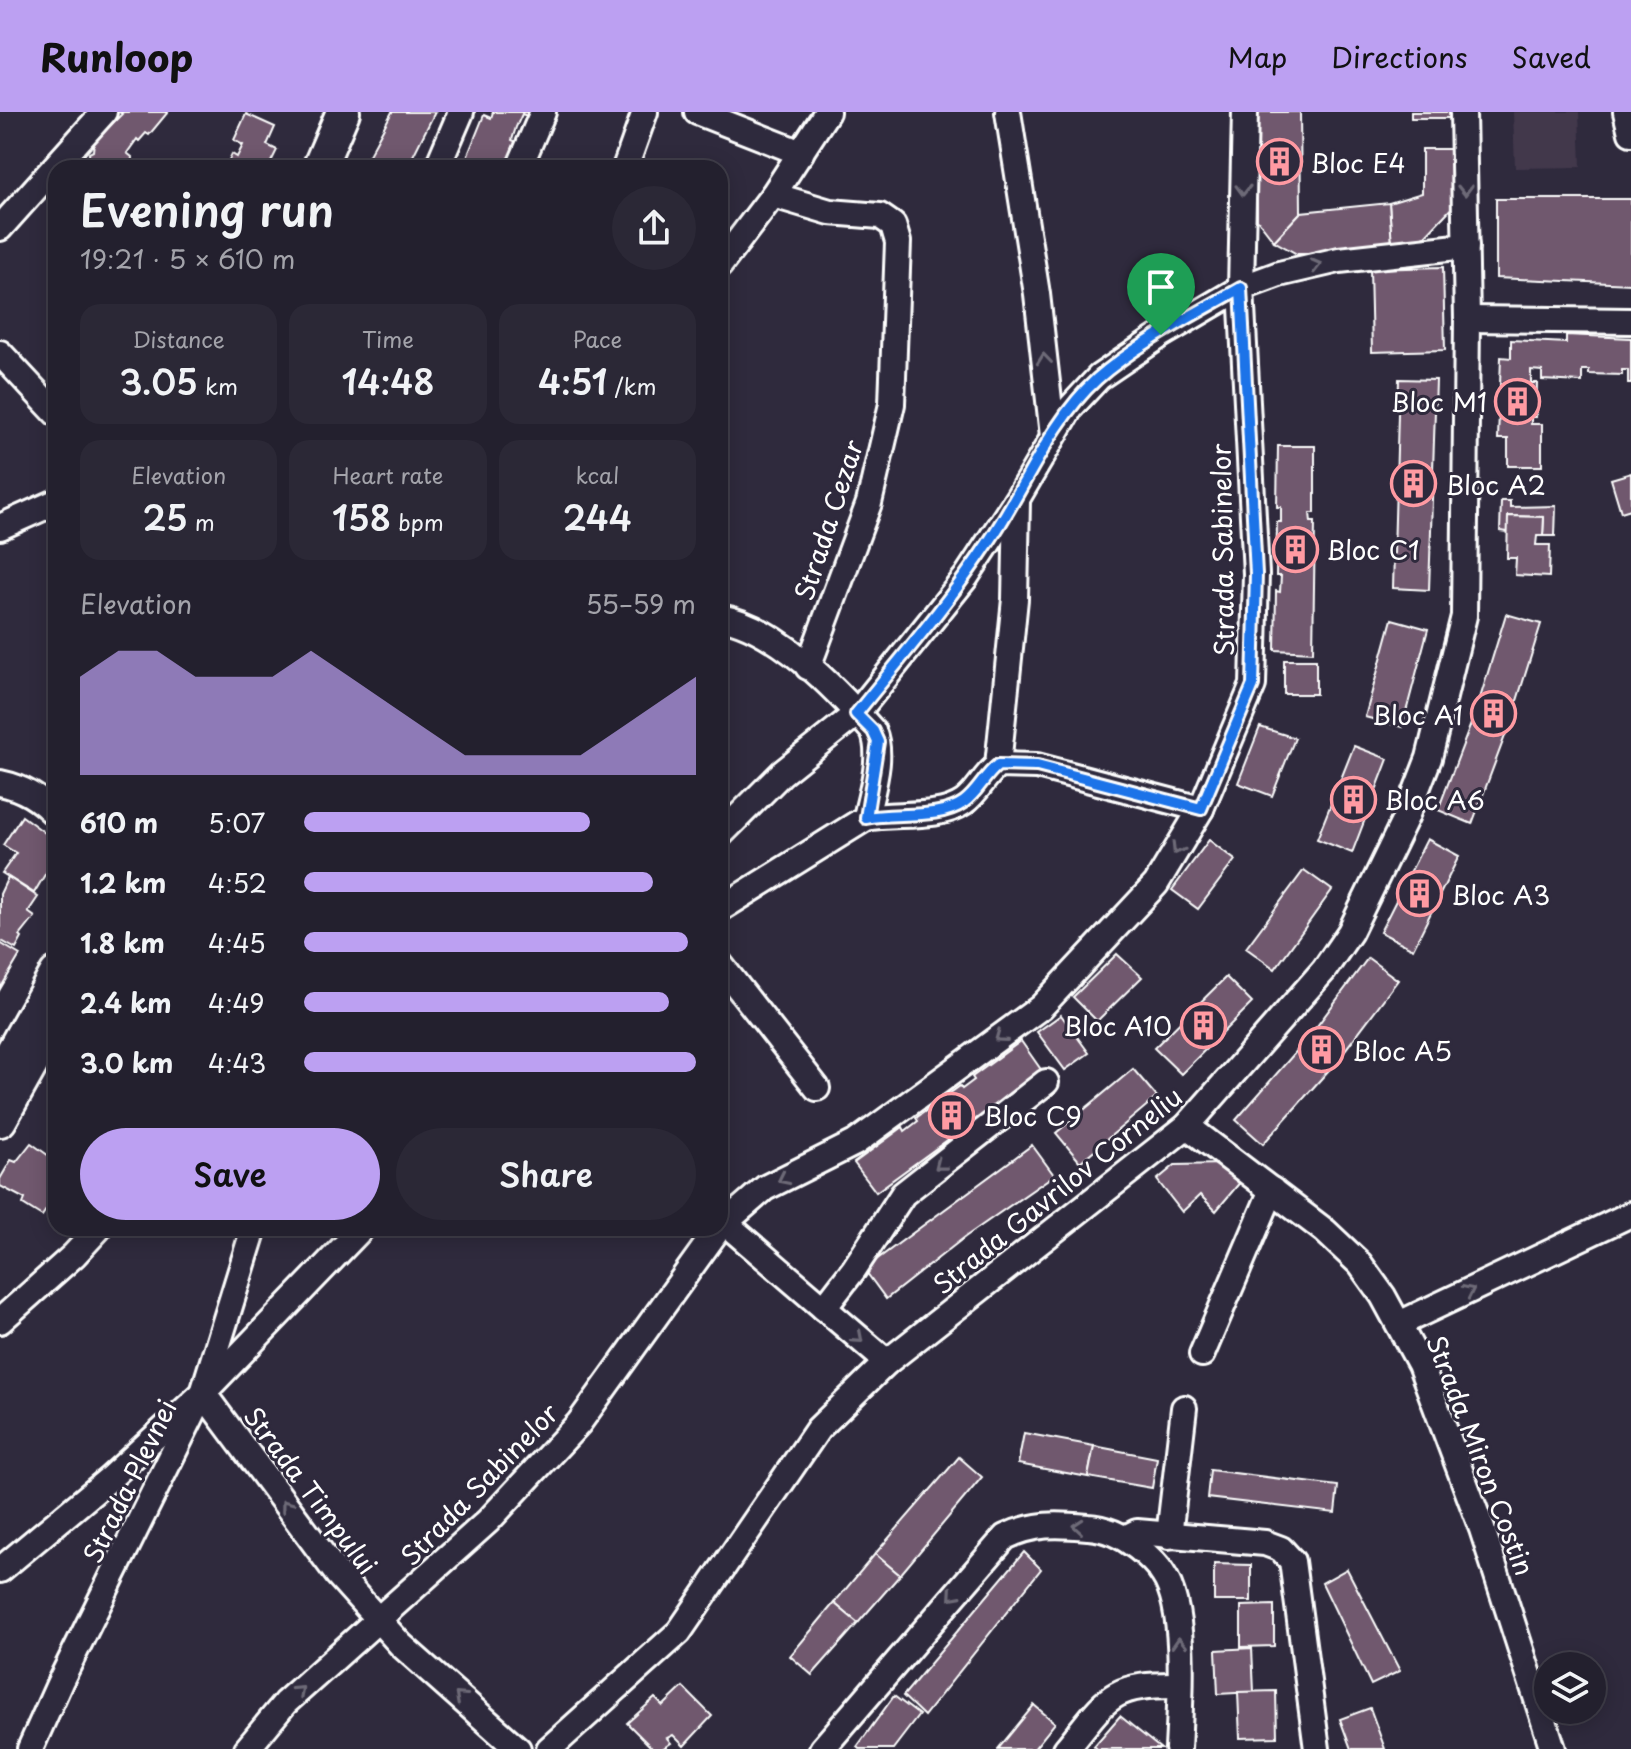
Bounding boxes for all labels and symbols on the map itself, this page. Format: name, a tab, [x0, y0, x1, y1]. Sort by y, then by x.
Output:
building icon: Bloc E4	[1255, 138, 1303, 186]
place label: Bloc E4	[1310, 143, 1406, 182]
one-way arrow	[1234, 184, 1252, 197]
one-way arrow	[1456, 184, 1473, 197]
pin	[1127, 253, 1195, 335]
one-way arrow	[1309, 258, 1322, 275]
one-way arrow	[1035, 352, 1052, 365]
building icon: Bloc M1	[1494, 377, 1542, 425]
place label: Bloc M1	[1390, 382, 1487, 421]
street label: Strada Cezar	[784, 434, 873, 605]
street label: Strada Sabinelor	[1201, 442, 1243, 657]
building icon: Bloc A2	[1390, 460, 1438, 508]
place label: Bloc A2	[1445, 465, 1546, 504]
building icon: Bloc C1	[1271, 525, 1319, 573]
place label: Bloc C1	[1326, 530, 1420, 569]
building icon: Bloc A1	[1470, 690, 1518, 738]
place label: Bloc A1	[1372, 695, 1463, 734]
building icon: Bloc A6	[1329, 775, 1377, 823]
place label: Bloc A6	[1384, 780, 1485, 819]
one-way arrow	[1171, 840, 1187, 855]
building icon: Bloc A3	[1396, 870, 1444, 918]
place label: Bloc A3	[1451, 875, 1550, 914]
building icon: Bloc A10	[1179, 1001, 1227, 1049]
place label: Bloc A10	[1063, 1006, 1172, 1045]
building icon: Bloc A5	[1297, 1026, 1345, 1074]
one-way arrow	[994, 1028, 1009, 1042]
place label: Bloc A5	[1352, 1031, 1452, 1070]
street label: Strada Gavrilov Corneliu	[924, 1077, 1190, 1303]
building icon: Bloc C9	[928, 1091, 976, 1139]
place label: Bloc C9	[983, 1096, 1082, 1135]
one-way arrow	[934, 1155, 949, 1169]
one-way arrow	[776, 1169, 791, 1185]
one-way arrow	[1461, 1285, 1476, 1301]
one-way arrow	[849, 1328, 864, 1343]
street label: Strada Miron Costin	[1417, 1329, 1545, 1581]
street label: Strada Plevnei	[72, 1392, 186, 1570]
street label: Strada Sabinelor	[391, 1393, 568, 1574]
street label: Strada Timpului	[235, 1398, 387, 1582]
one-way arrow	[281, 1499, 295, 1514]
one-way arrow	[1071, 1517, 1084, 1534]
one-way arrow	[948, 1585, 963, 1600]
one-way arrow	[1170, 1636, 1187, 1649]
one-way arrow	[289, 1686, 304, 1700]
one-way arrow	[454, 1692, 469, 1707]

